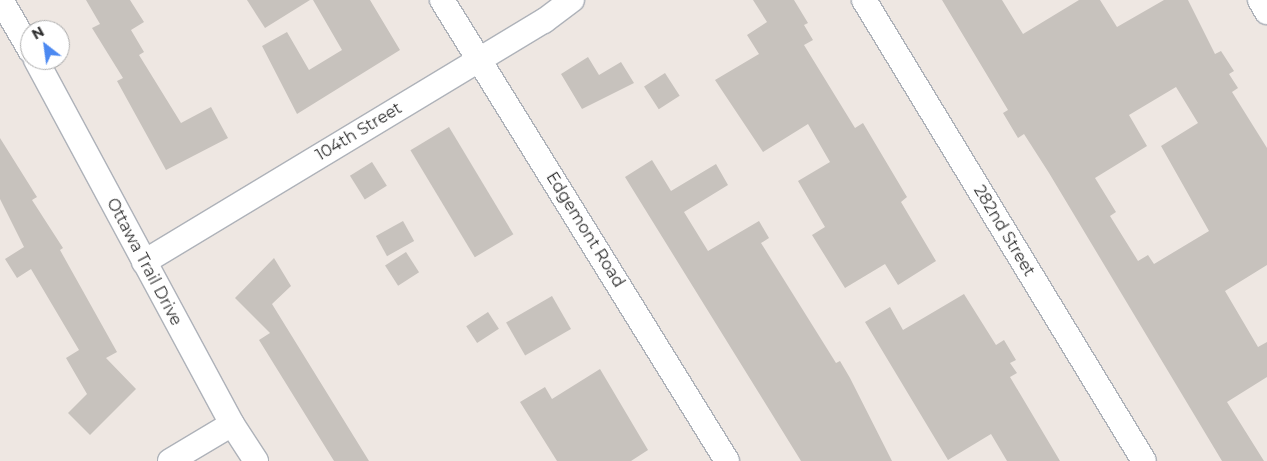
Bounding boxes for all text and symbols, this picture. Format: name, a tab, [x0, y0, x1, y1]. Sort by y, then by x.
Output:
north arrow	[20, 20, 70, 70]
text: N	[29, 22, 47, 43]
street label: 104th Street	[313, 99, 405, 165]
street label: Edgemont Road	[542, 169, 628, 291]
street label: 282nd Street	[969, 182, 1039, 280]
street label: Ottawa Trail Drive	[102, 195, 186, 329]

